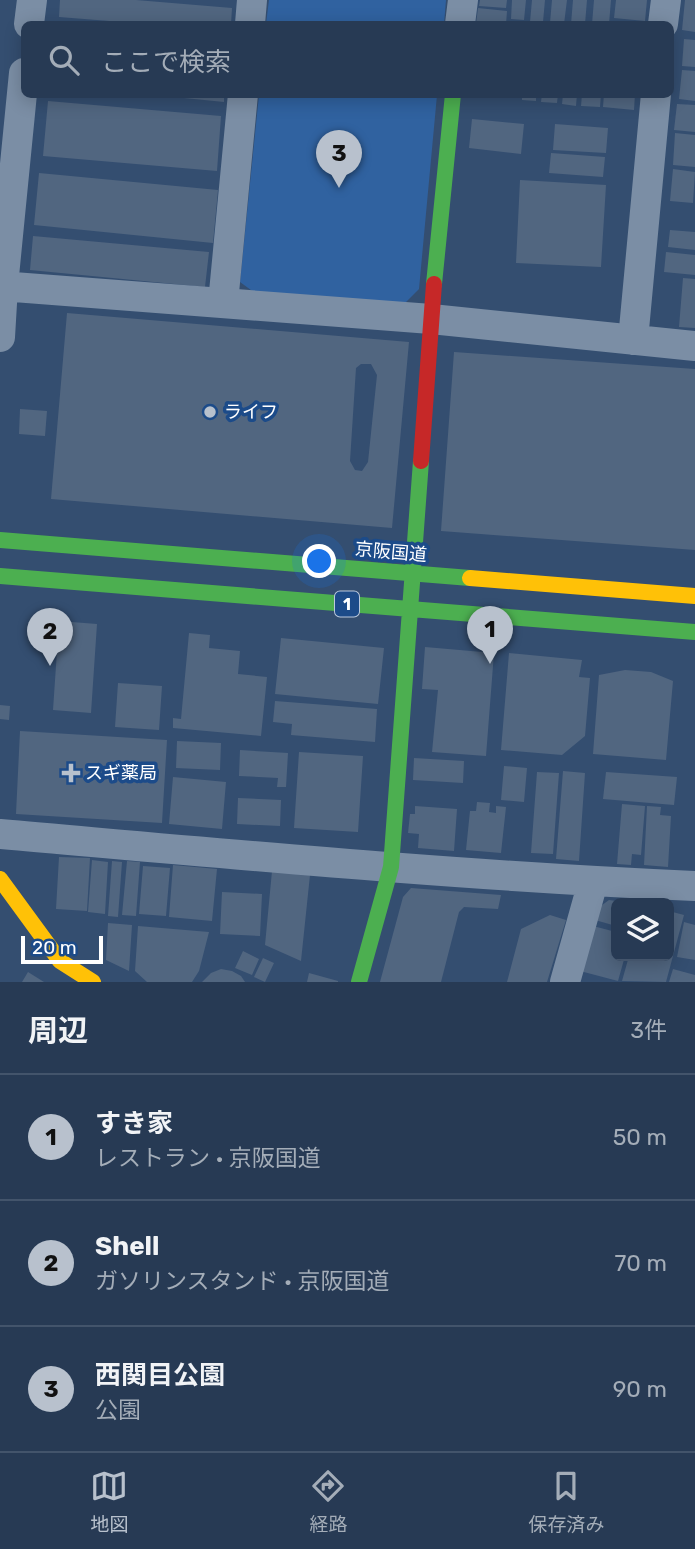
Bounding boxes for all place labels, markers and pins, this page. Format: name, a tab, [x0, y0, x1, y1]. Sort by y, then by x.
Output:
pin: 3	[316, 130, 362, 188]
place label: ライフ	[224, 401, 278, 423]
marker: ライフ	[202, 404, 218, 420]
pin: 1	[467, 606, 513, 664]
pin: 2	[27, 608, 73, 666]
place label: スギ薬局	[85, 762, 157, 784]
marker: スギ薬局	[63, 765, 79, 781]

